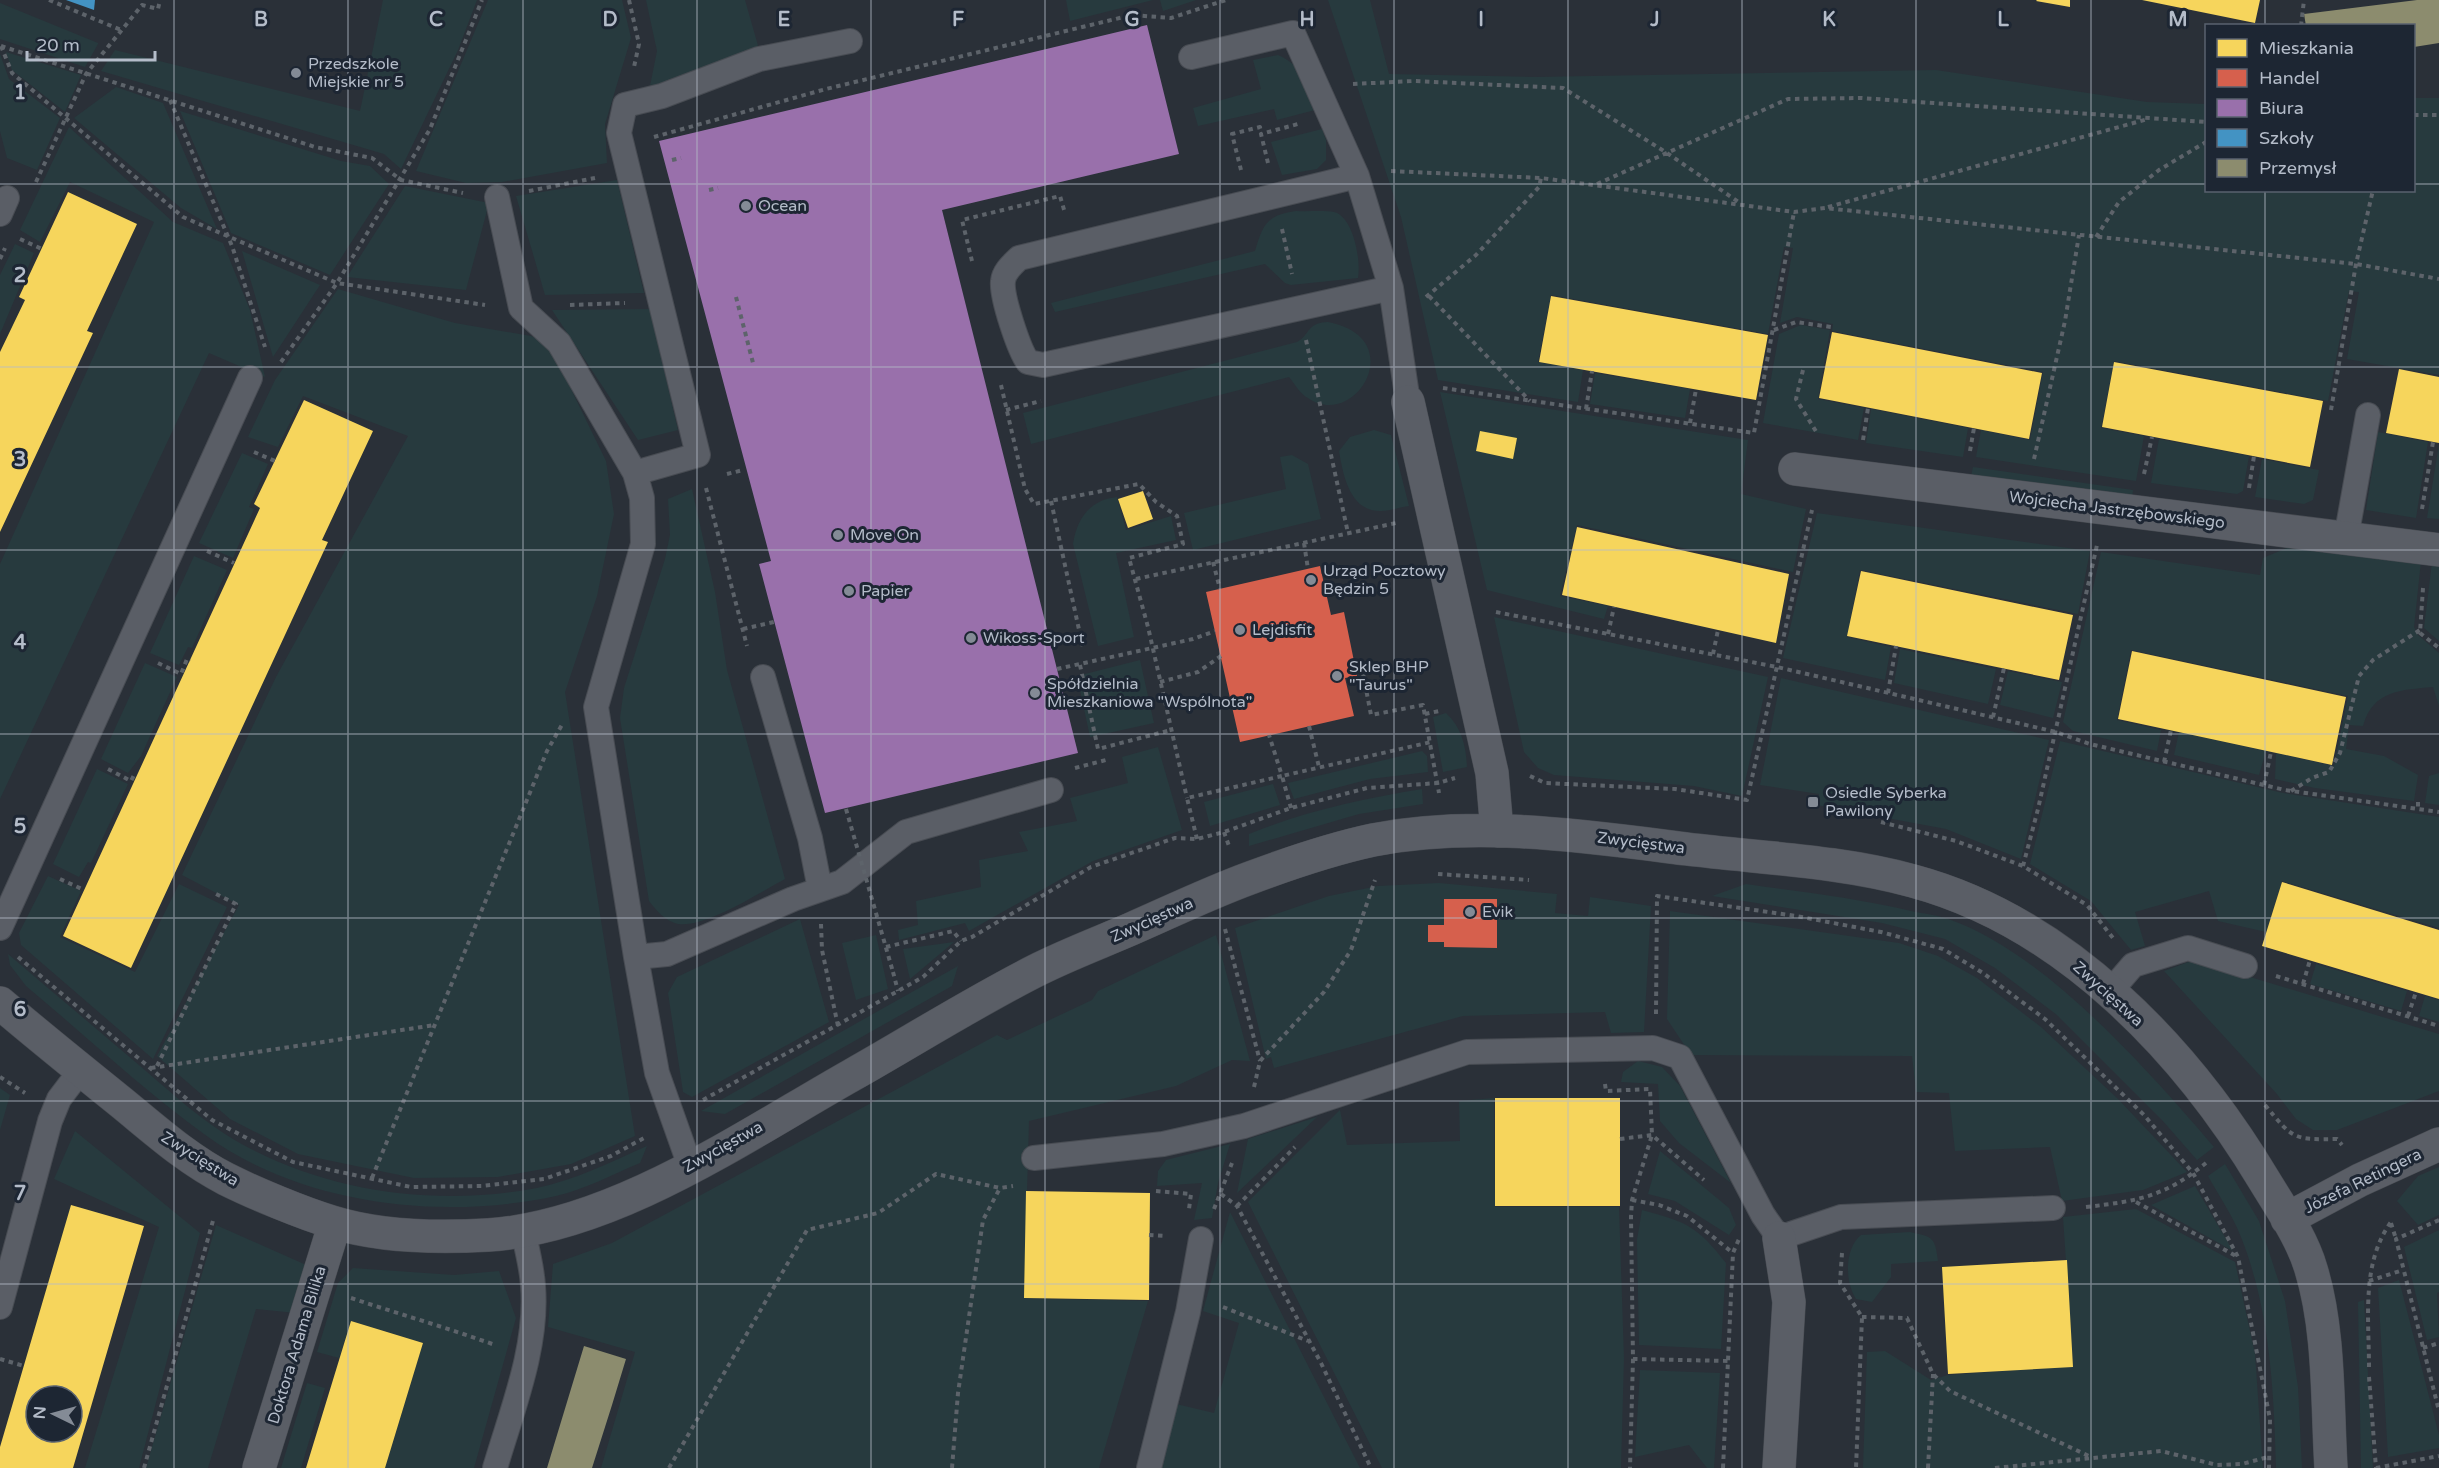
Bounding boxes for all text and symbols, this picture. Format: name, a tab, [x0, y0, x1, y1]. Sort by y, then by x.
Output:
text: B	[254, 8, 268, 32]
text: C	[429, 8, 443, 32]
text: D	[602, 8, 618, 32]
text: E	[778, 8, 791, 32]
text: F	[952, 8, 964, 32]
text: G	[1124, 8, 1140, 32]
text: H	[1299, 8, 1315, 32]
text: I	[1478, 8, 1484, 32]
text: J	[1649, 8, 1660, 32]
text: K	[1822, 8, 1836, 32]
text: L	[1997, 8, 2009, 32]
text: M	[2168, 8, 2188, 32]
scale bar	[27, 24, 154, 62]
legend	[2205, 24, 2415, 192]
text: 20 m	[36, 34, 80, 56]
text: Mieszkania	[2259, 37, 2354, 59]
place label: Przedszkole Miejskie nr 5	[308, 54, 404, 92]
marker: Przedszkole Miejskie nr 5	[289, 66, 303, 80]
text: Handel	[2259, 67, 2320, 89]
text: 1	[14, 81, 26, 105]
text: Biura	[2259, 97, 2304, 119]
text: Szkoły	[2259, 127, 2314, 149]
text: Przemysł	[2259, 157, 2337, 179]
place label: Ocean	[758, 196, 807, 216]
marker: Ocean	[739, 199, 753, 213]
text: 2	[14, 264, 26, 288]
text: 3	[14, 448, 26, 472]
street label: Wojciecha Jastrzębowskiego	[2008, 487, 2226, 533]
place label: Move On	[850, 525, 919, 545]
marker: Move On	[831, 528, 845, 542]
place label: Urząd Pocztowy Będzin 5	[1323, 561, 1446, 599]
marker: Urząd Pocztowy Będzin 5	[1304, 573, 1318, 587]
place label: Papier	[861, 581, 910, 601]
marker: Papier	[842, 584, 856, 598]
place label: Lejdisfit	[1252, 620, 1312, 640]
marker: Lejdisfit	[1233, 623, 1247, 637]
place label: Wikoss-Sport	[983, 628, 1085, 648]
text: 4	[14, 631, 27, 655]
marker: Wikoss-Sport	[964, 631, 978, 645]
place label: Sklep BHP "Taurus"	[1349, 657, 1429, 695]
marker: Sklep BHP "Taurus"	[1330, 669, 1344, 683]
place label: Spółdzielnia Mieszkaniowa "Wspólnota"	[1047, 674, 1252, 712]
marker: Spółdzielnia Mieszkaniowa "Wspólnota"	[1028, 686, 1042, 700]
place label: Osiedle Syberka Pawilony	[1825, 783, 1947, 821]
marker: Osiedle Syberka Pawilony	[1806, 795, 1820, 809]
text: 5	[14, 815, 26, 839]
street label: Zwycięstwa	[1596, 828, 1686, 858]
street label: Zwycięstwa	[1108, 893, 1196, 947]
place label: Evik	[1482, 902, 1513, 922]
marker: Evik	[1463, 905, 1477, 919]
street label: Zwycięstwa	[2069, 957, 2147, 1031]
text: 6	[14, 998, 26, 1022]
street label: Zwycięstwa	[680, 1117, 766, 1177]
street label: Zwycięstwa	[157, 1127, 243, 1191]
street label: Józefa Retingera	[2301, 1144, 2425, 1218]
text: 7	[14, 1182, 26, 1206]
street label: Doktora Adama Bilika	[263, 1264, 331, 1426]
north arrow	[24, 1384, 84, 1444]
text: N	[30, 1406, 51, 1420]

